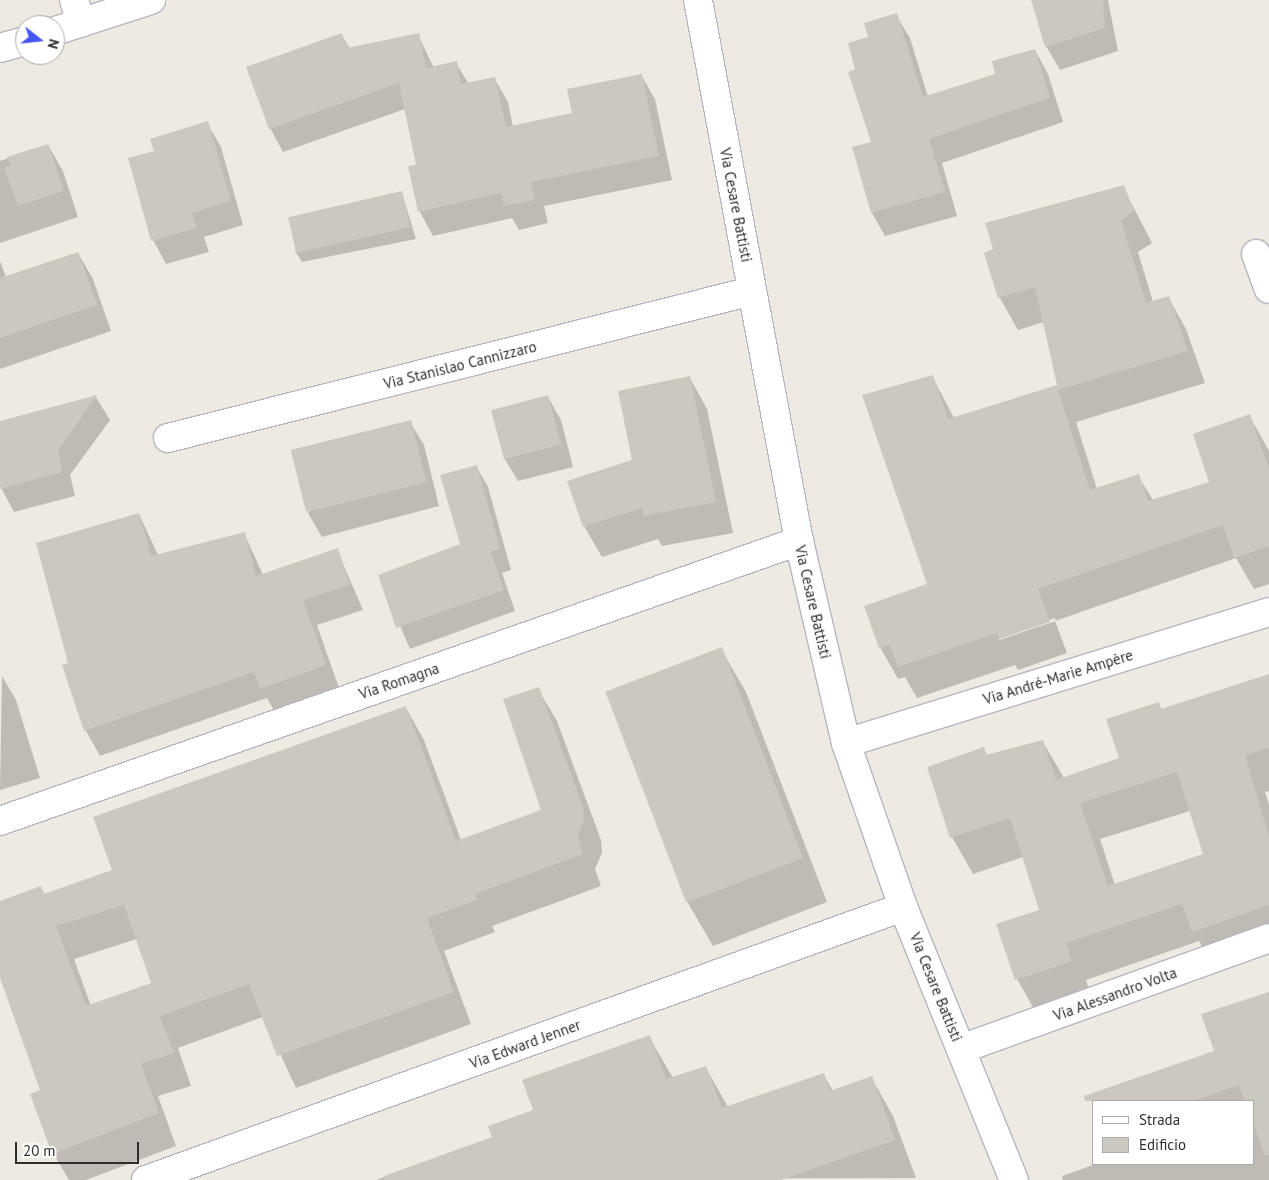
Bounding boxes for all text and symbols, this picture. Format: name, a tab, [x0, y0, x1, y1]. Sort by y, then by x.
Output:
north arrow	[15, 15, 65, 65]
text: N	[44, 37, 63, 51]
street label: Via Cesare Battisti	[716, 146, 756, 264]
street label: Via Stanislao Cannizzaro	[382, 337, 538, 393]
street label: Via Cesare Battisti	[791, 543, 835, 661]
street label: Via André-Marie Ampère	[980, 645, 1136, 709]
street label: Via Romagna	[357, 659, 441, 703]
street label: Via Cesare Battisti	[906, 930, 966, 1044]
street label: Via Alessandro Volta	[1050, 963, 1180, 1025]
street label: Via Edward Jenner	[467, 1016, 583, 1072]
legend	[1092, 1100, 1254, 1165]
text: Strada	[1139, 1110, 1180, 1129]
scale bar	[18, 1132, 141, 1164]
text: Edificio	[1139, 1135, 1186, 1154]
text: 20 m	[23, 1141, 56, 1160]

